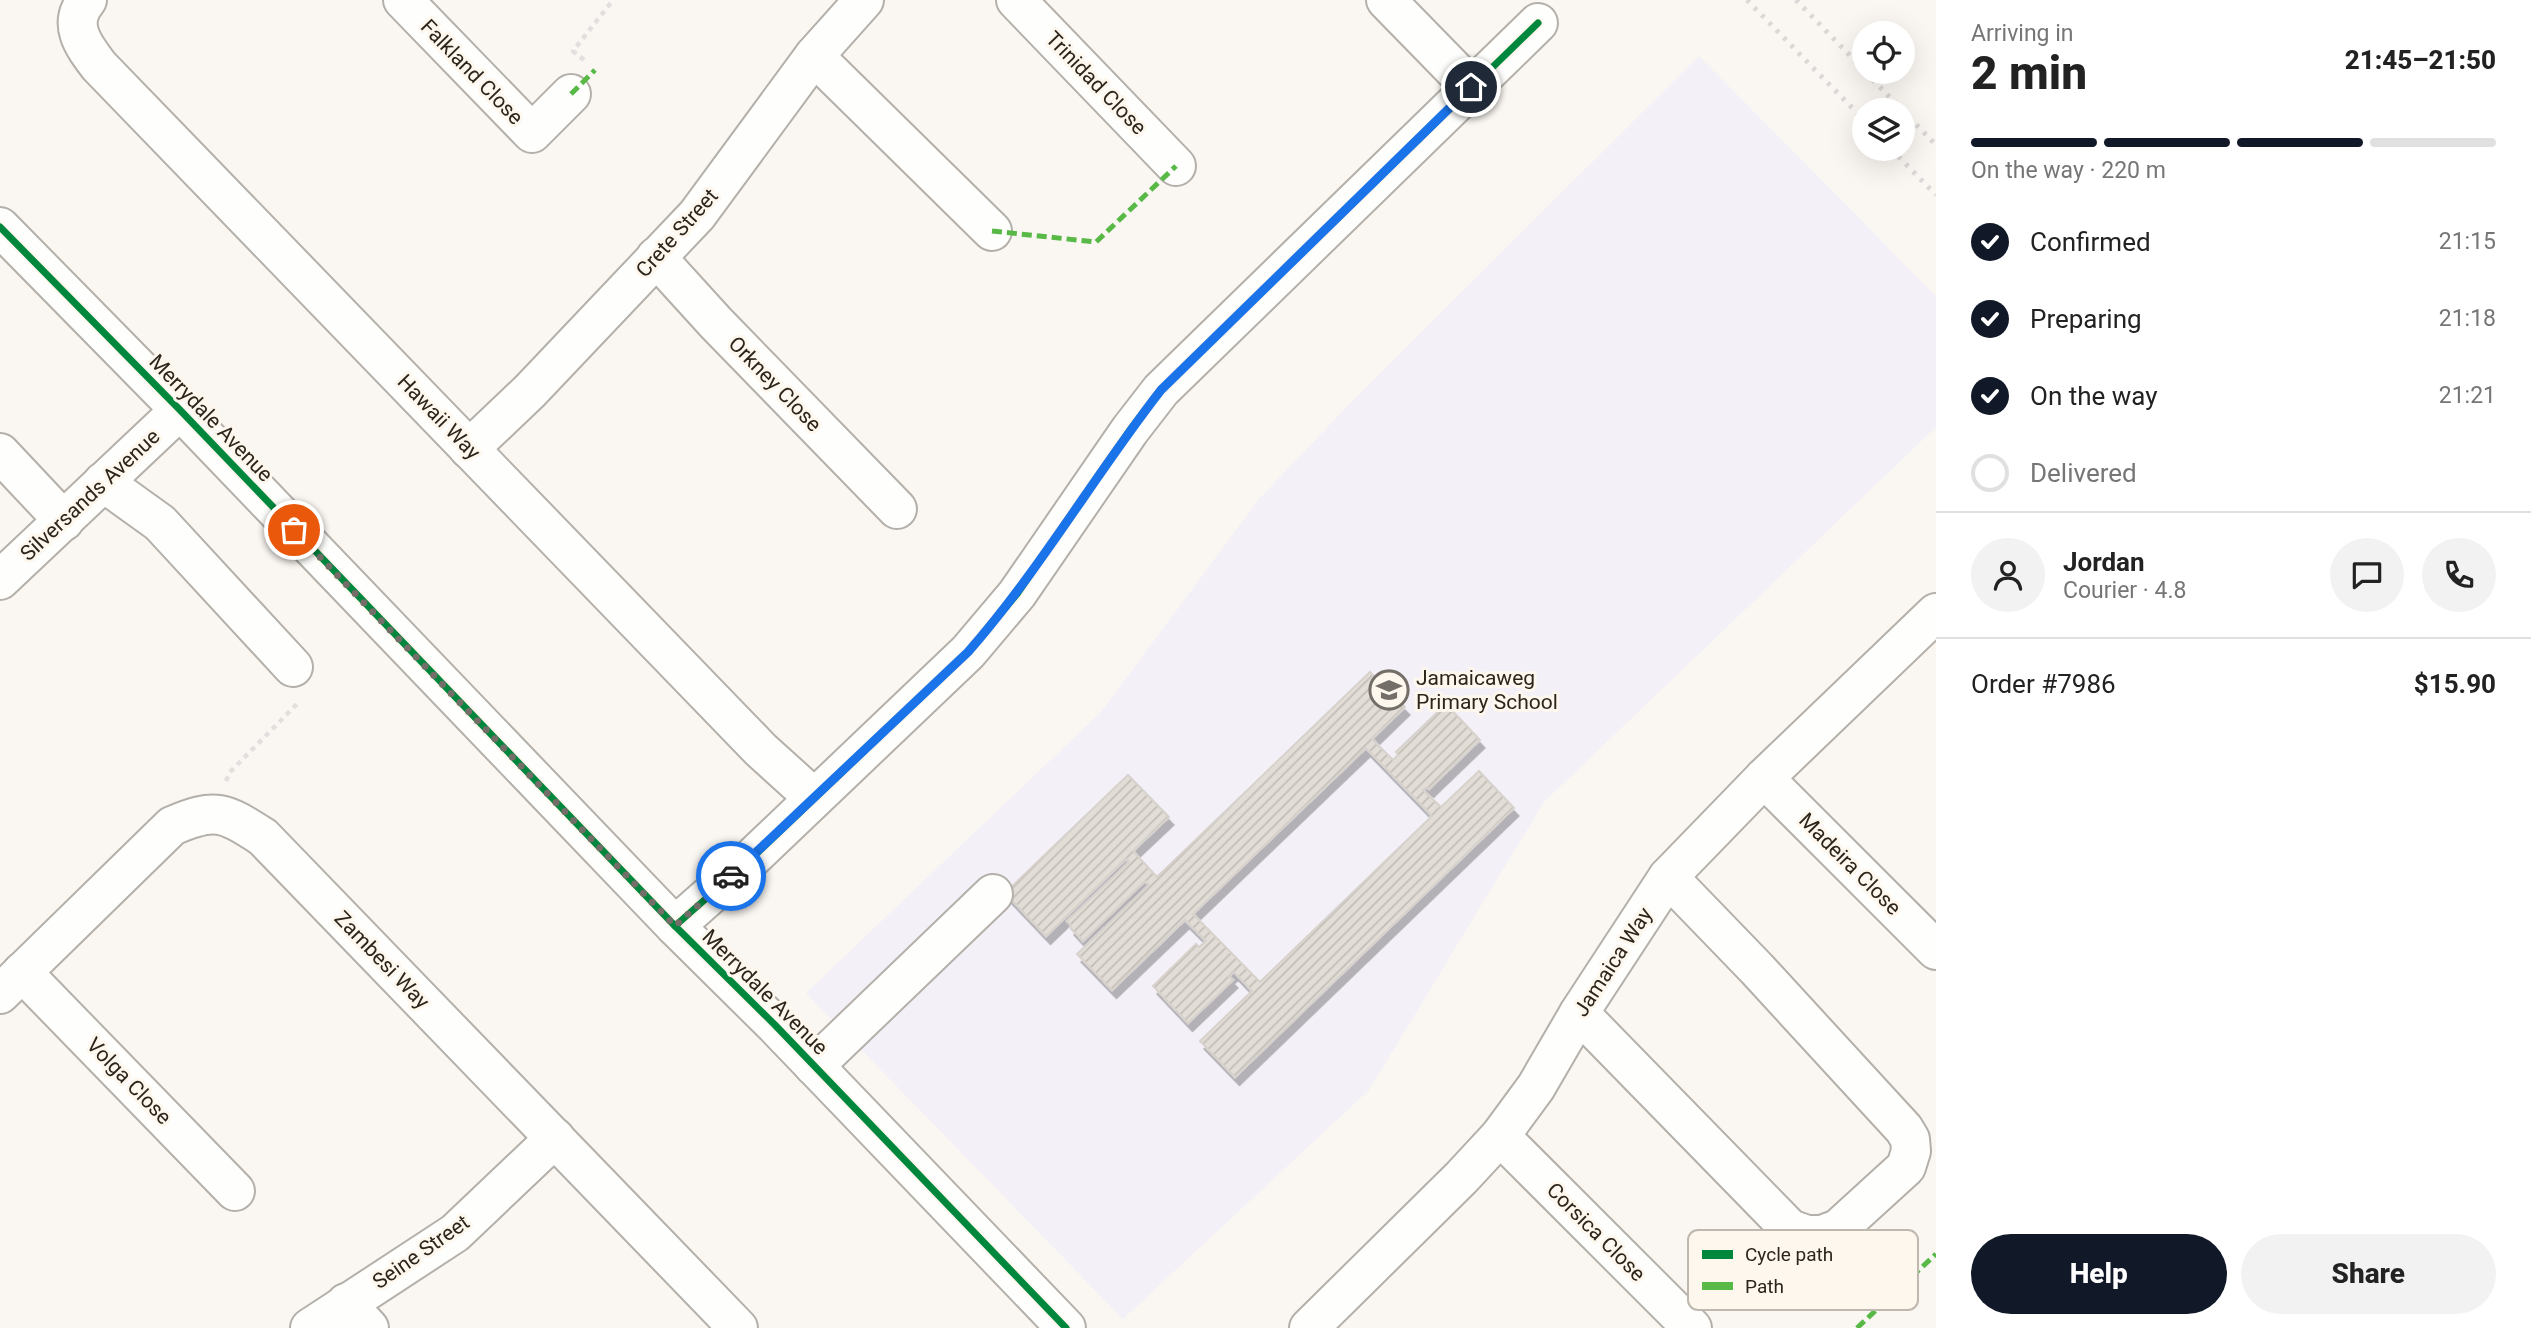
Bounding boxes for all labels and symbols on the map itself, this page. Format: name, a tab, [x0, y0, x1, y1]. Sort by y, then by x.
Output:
street label: Falkland Close	[416, 15, 528, 129]
street label: Trinidad Close	[1041, 27, 1151, 139]
pin	[1441, 57, 1501, 117]
street label: Crete Street	[631, 184, 723, 282]
street label: Orkney Close	[724, 332, 826, 436]
street label: Merrydale Avenue	[144, 350, 278, 486]
street label: Hawaii Way	[393, 370, 485, 464]
street label: Silversands Avenue	[15, 424, 165, 566]
pin	[264, 500, 324, 560]
place label: Jamaicaweg Primary School	[1416, 666, 1558, 714]
school or university icon: Jamaicaweg Primary School	[1368, 669, 1410, 711]
street label: Madeira Close	[1794, 808, 1906, 920]
courier	[696, 841, 766, 911]
street label: Jamaica Way	[1569, 903, 1657, 1021]
street label: Zambesi Way	[330, 906, 434, 1014]
street label: Merrydale Avenue	[697, 924, 833, 1060]
street label: Volga Close	[82, 1033, 176, 1129]
street label: Corsica Close	[1542, 1178, 1650, 1286]
street label: Seine Street	[368, 1210, 474, 1294]
legend	[1688, 1230, 1918, 1310]
text: Cycle path	[1745, 1243, 1833, 1266]
text: Path	[1745, 1275, 1784, 1298]

